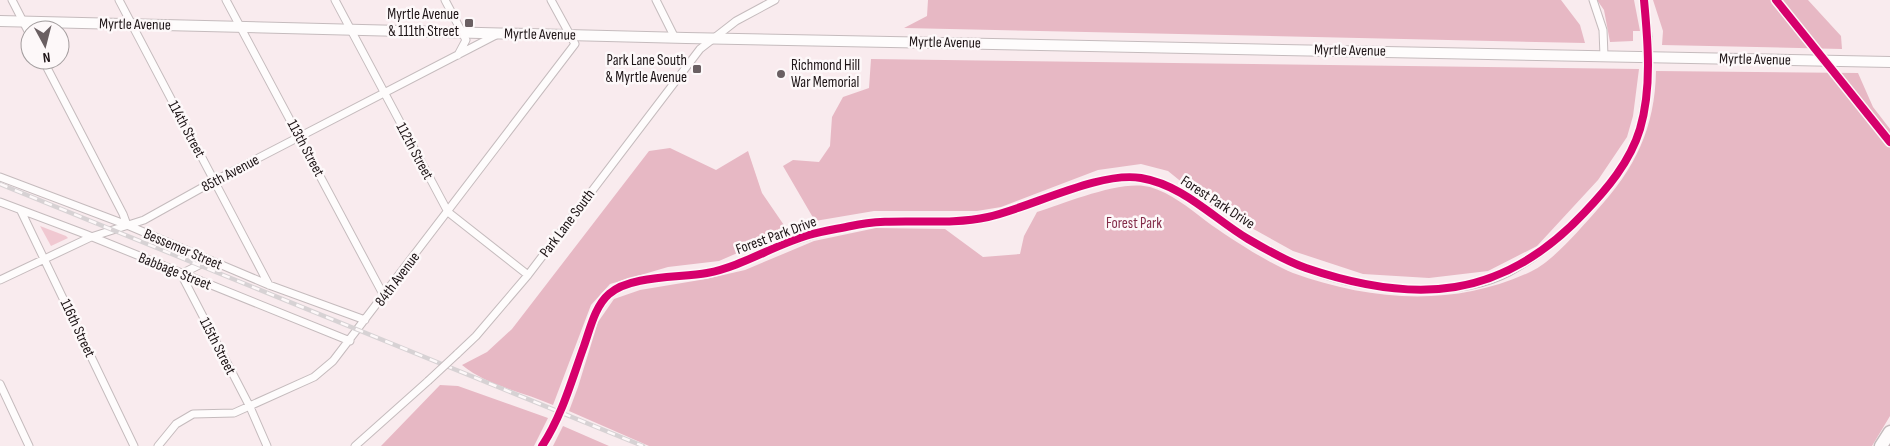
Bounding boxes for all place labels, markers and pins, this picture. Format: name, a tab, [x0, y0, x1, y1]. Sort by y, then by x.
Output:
place label: Myrtle Avenue & 111th Street	[387, 5, 459, 41]
marker: Myrtle Avenue & 111th Street	[463, 17, 475, 29]
place label: Park Lane South & Myrtle Avenue	[605, 51, 687, 87]
place label: Richmond Hill War Memorial	[791, 56, 860, 92]
marker: Park Lane South & Myrtle Avenue	[691, 63, 703, 75]
marker: Richmond Hill War Memorial	[775, 68, 787, 80]

